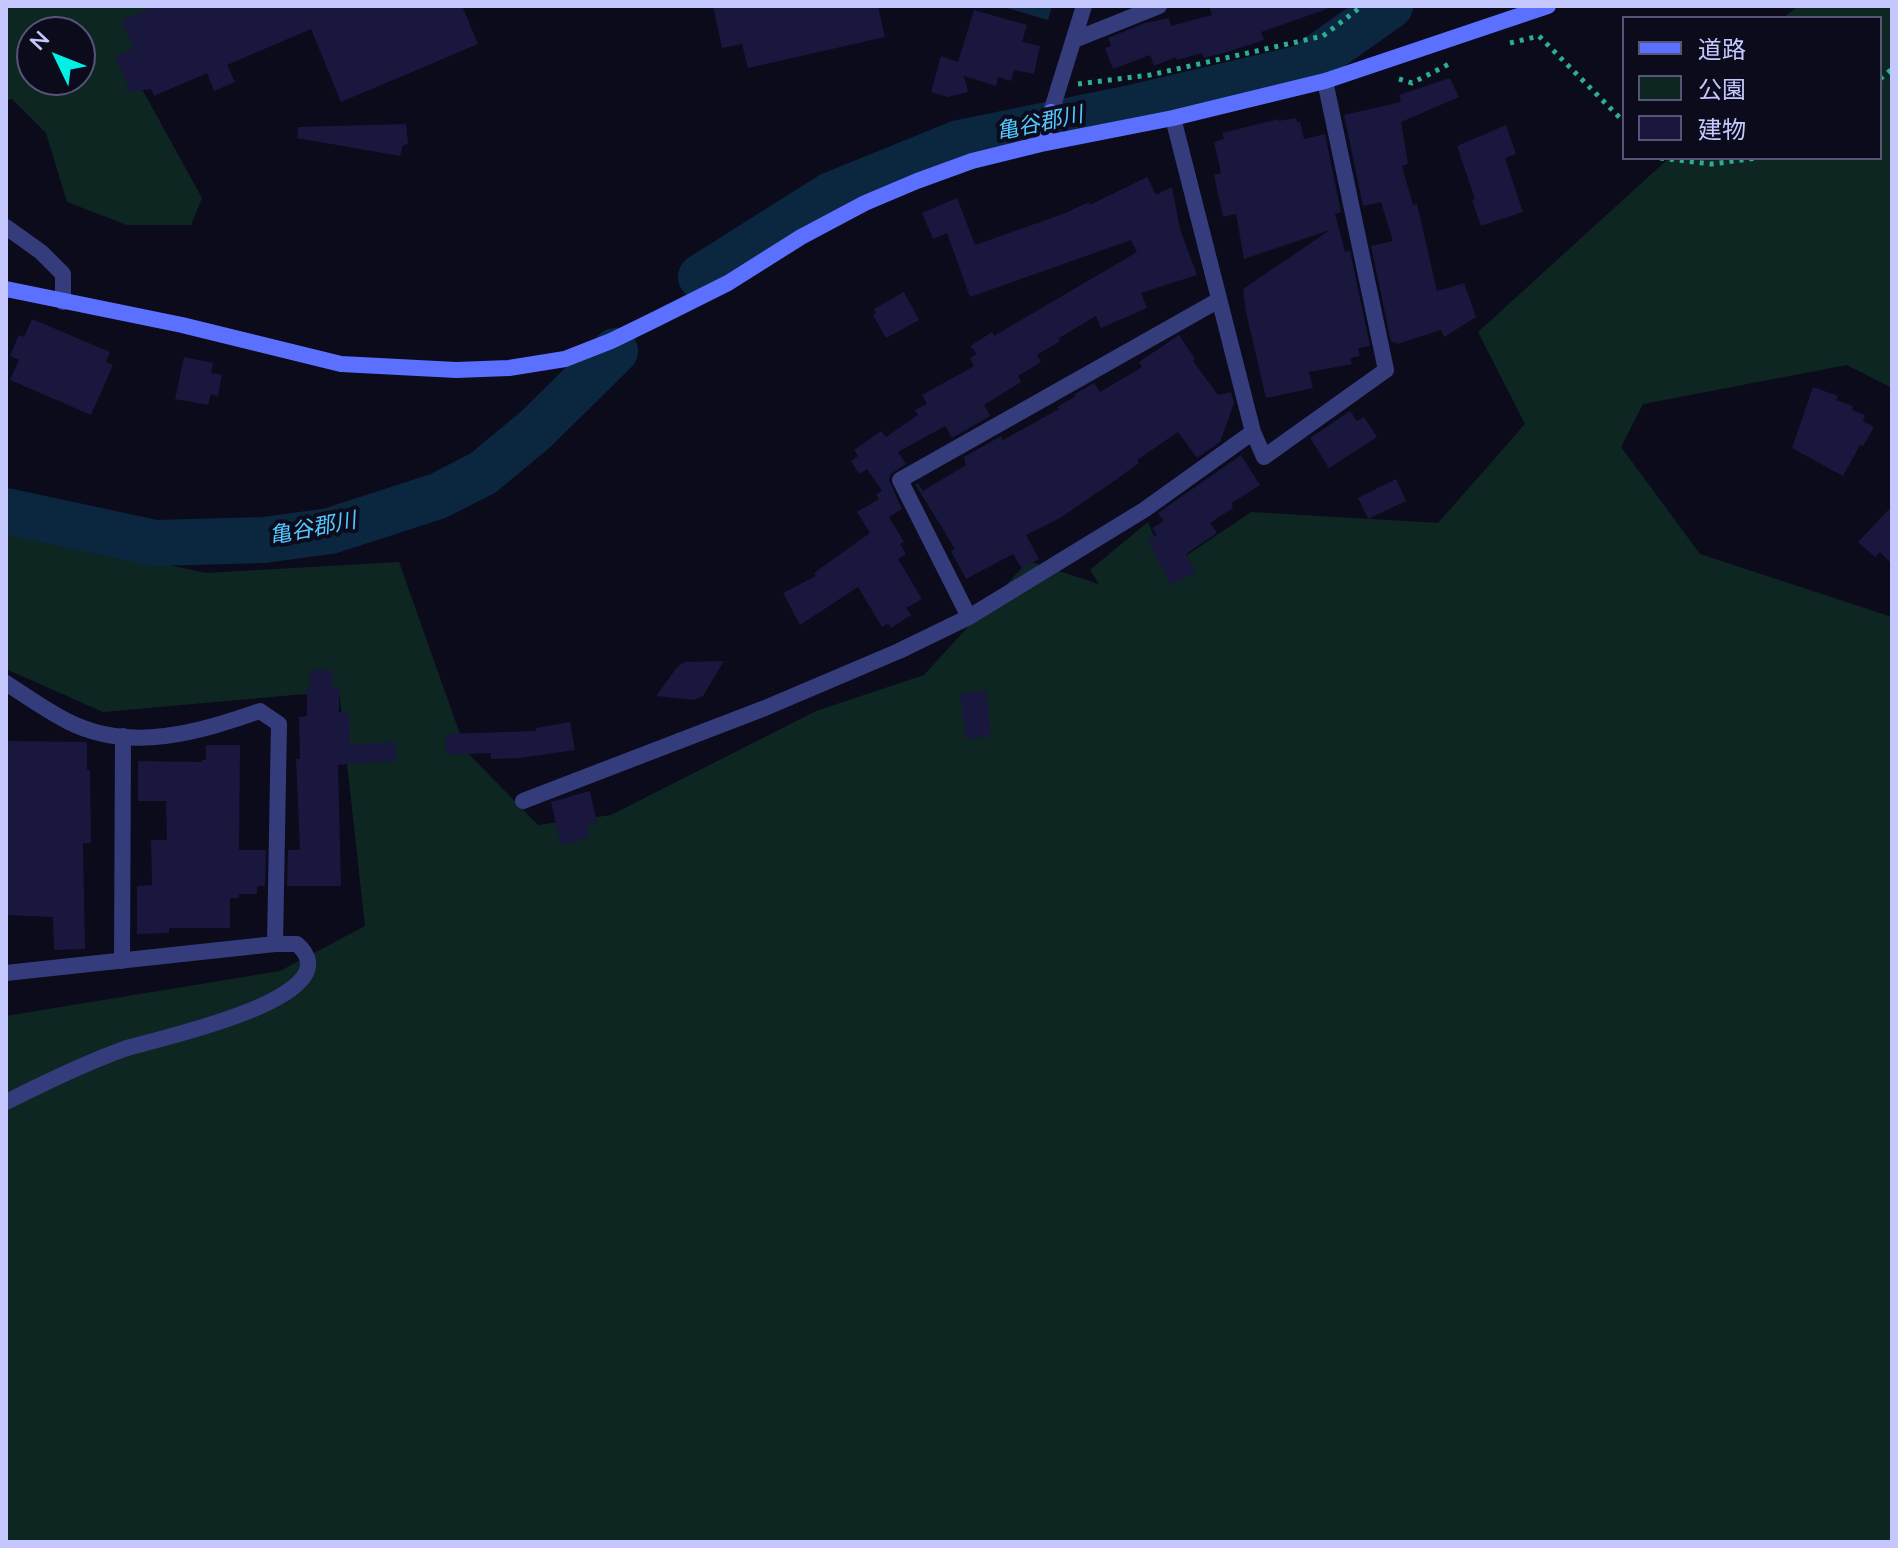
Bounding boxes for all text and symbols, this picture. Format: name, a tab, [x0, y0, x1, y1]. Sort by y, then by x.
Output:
north arrow	[16, 16, 96, 96]
legend	[1622, 16, 1882, 160]
text: N	[23, 25, 56, 57]
text: 道路	[1698, 34, 1746, 66]
text: 公園	[1698, 74, 1746, 106]
water label: 亀谷郡川	[994, 103, 1086, 147]
text: 建物	[1698, 114, 1746, 146]
water label: 亀谷郡川	[267, 509, 359, 551]

